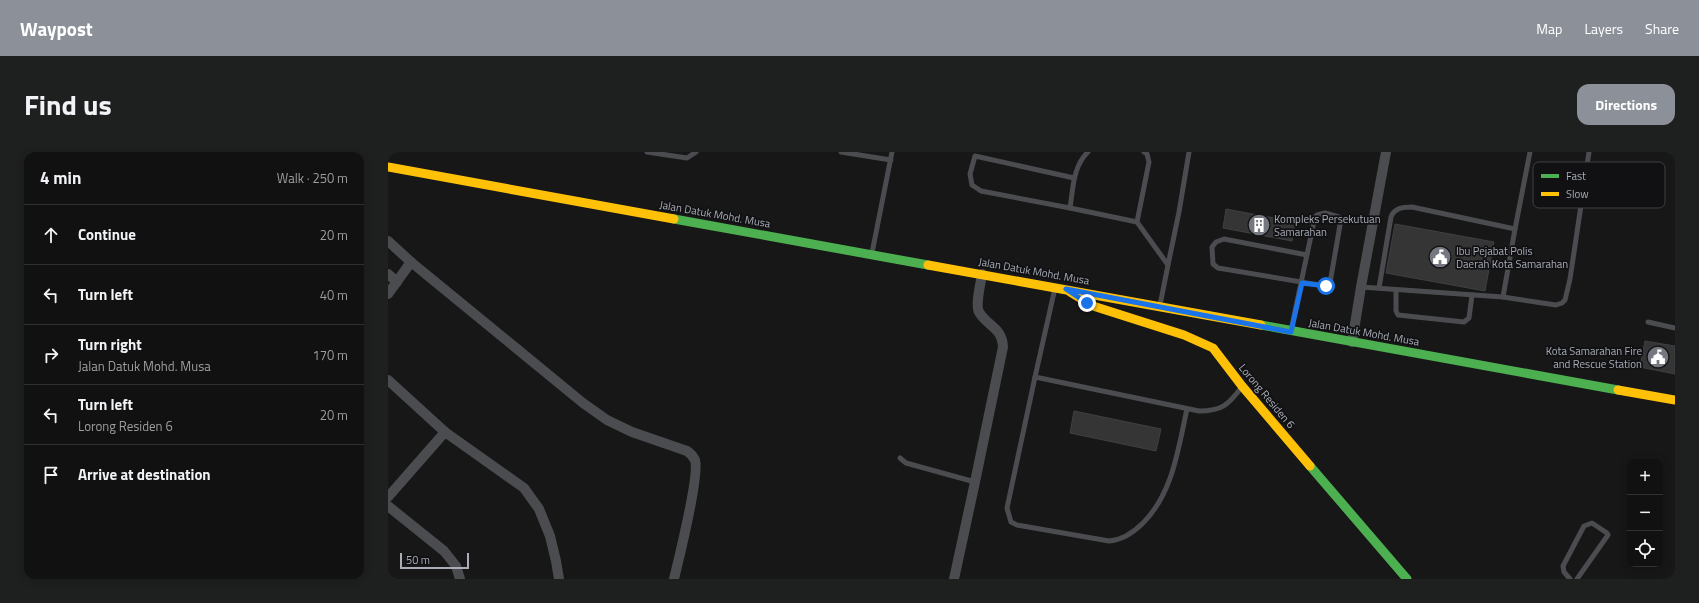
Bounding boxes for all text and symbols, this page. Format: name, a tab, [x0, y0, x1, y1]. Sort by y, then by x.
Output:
text: Waypost	[20, 14, 93, 43]
text: Map	[1536, 18, 1562, 39]
text: Layers	[1584, 18, 1623, 39]
text: Share	[1645, 18, 1679, 39]
text: Find us	[24, 83, 112, 126]
button: Directions	[1577, 84, 1675, 125]
legend	[1533, 162, 1665, 208]
text: 4 min	[40, 165, 81, 191]
text: Walk · 250 m	[277, 168, 348, 188]
text: Fast	[1566, 168, 1586, 184]
text: Slow	[1566, 186, 1589, 202]
street label: Jalan Datuk Mohd. Musa	[658, 196, 772, 232]
place label: Kompleks Persekutuan Samarahan	[1274, 211, 1381, 240]
building icon: Kompleks Persekutuan Samarahan	[1246, 212, 1272, 238]
text: Continue	[78, 223, 136, 246]
icon: ahead	[40, 224, 62, 246]
text: 20 m	[320, 225, 348, 245]
place label: Ibu Pejabat Polis Daerah Kota Samarahan	[1456, 243, 1568, 272]
public building icon: Ibu Pejabat Polis Daerah Kota Samarahan	[1427, 244, 1453, 270]
street label: Jalan Datuk Mohd. Musa	[977, 253, 1091, 289]
route start	[1317, 277, 1335, 295]
text: Turn left	[78, 283, 133, 306]
icon: left	[40, 284, 62, 306]
text: 40 m	[320, 285, 348, 305]
route end	[1078, 294, 1096, 312]
street label: Jalan Datuk Mohd. Musa	[1307, 314, 1421, 350]
text: Turn right	[78, 333, 142, 356]
place label: Kota Samarahan Fire and Rescue Station	[1546, 343, 1642, 372]
icon: right	[40, 344, 62, 366]
public building icon: Kota Samarahan Fire and Rescue Station	[1645, 344, 1671, 370]
text: 170 m	[312, 345, 348, 365]
text: Jalan Datuk Mohd. Musa	[78, 356, 211, 376]
street label: Lorong Residen 6	[1235, 360, 1299, 432]
text: Turn left	[78, 393, 133, 416]
icon: left	[40, 404, 62, 426]
text: 20 m	[320, 405, 348, 425]
text: Lorong Residen 6	[78, 416, 173, 436]
map controls	[1627, 459, 1663, 567]
button: +	[1627, 459, 1663, 495]
text: Arrive at destination	[78, 463, 211, 486]
icon: arrive	[40, 464, 62, 486]
button: −	[1627, 495, 1663, 531]
button: locate	[1627, 531, 1663, 567]
scale bar	[400, 551, 469, 570]
text: 50 m	[406, 552, 430, 568]

